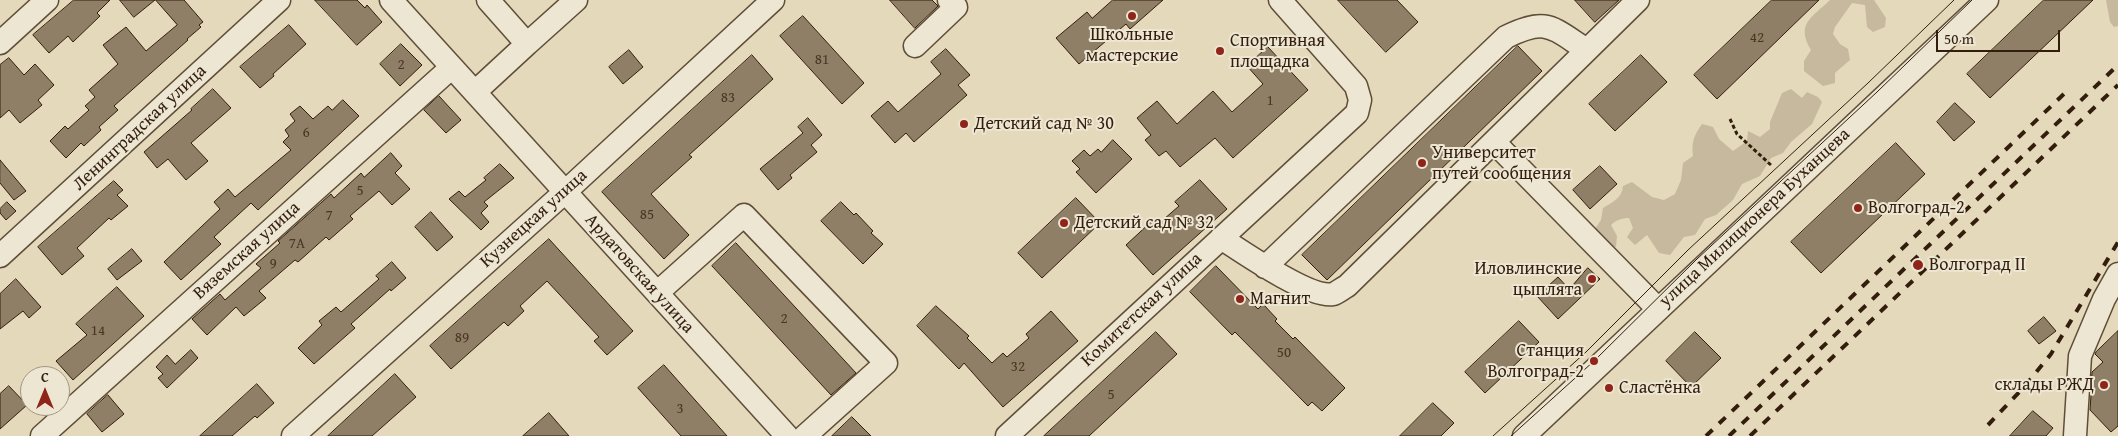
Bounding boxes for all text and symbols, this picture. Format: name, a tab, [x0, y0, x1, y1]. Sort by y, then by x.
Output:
marker: Школьные мастерские	[1126, 10, 1138, 22]
scale bar	[1938, 20, 2062, 52]
place label: Школьные мастерские	[1086, 24, 1178, 66]
text: 50 m	[1944, 28, 1974, 49]
house number: 42	[1750, 29, 1764, 47]
place label: Спортивная площадка	[1230, 30, 1325, 72]
marker: Спортивная площадка	[1214, 45, 1226, 57]
house number: 81	[815, 51, 829, 69]
house number: 2	[397, 56, 405, 74]
street label: Ленинградская улица	[69, 61, 211, 195]
house number: 83	[721, 89, 735, 107]
house number: 1	[1266, 92, 1274, 110]
place label: Детский сад № 30	[974, 113, 1114, 135]
marker: Детский сад № 30	[958, 118, 970, 130]
house number: 6	[302, 124, 310, 142]
street label: улица Милиционера Буханцева	[1655, 124, 1855, 312]
place label: Университет путей сообщения	[1432, 142, 1571, 184]
marker: Университет путей сообщения	[1416, 157, 1428, 169]
street label: Кузнецкая улица	[476, 165, 592, 273]
house number: 5	[356, 182, 364, 200]
street label: Вяземская улица	[189, 197, 305, 305]
place label: Волгоград-2	[1868, 197, 1965, 219]
marker: Волгоград-2	[1852, 202, 1864, 214]
house number: 85	[640, 206, 654, 224]
house number: 7	[325, 207, 333, 225]
street label: Ардатовская улица	[580, 210, 698, 338]
place label: Детский сад № 32	[1074, 212, 1214, 234]
marker: Детский сад № 32	[1058, 217, 1070, 229]
house number: 7А	[289, 235, 305, 253]
street label: Комитетская улица	[1077, 248, 1207, 372]
place label: Волгоград II	[1929, 254, 2026, 276]
house number: 9	[269, 255, 277, 273]
place label: Иловлинские цыплята	[1474, 258, 1582, 300]
marker: Волгоград II	[1911, 258, 1925, 272]
marker: Иловлинские цыплята	[1586, 273, 1598, 285]
place label: Магнит	[1250, 288, 1310, 310]
marker: Магнит	[1234, 293, 1246, 305]
house number: 2	[780, 310, 788, 328]
house number: 14	[91, 322, 105, 340]
house number: 89	[455, 329, 469, 347]
place label: Станция Волгоград-2	[1487, 340, 1584, 382]
house number: 50	[1277, 344, 1291, 362]
marker: Станция Волгоград-2	[1588, 355, 1600, 367]
house number: 32	[1011, 358, 1025, 376]
north arrow	[20, 366, 70, 416]
text: С	[41, 367, 49, 387]
place label: склады РЖД	[1995, 374, 2094, 396]
place label: Сластёнка	[1619, 377, 1701, 399]
marker: склады РЖД	[2098, 379, 2110, 391]
marker: Сластёнка	[1603, 382, 1615, 394]
house number: 5	[1107, 386, 1115, 404]
house number: 3	[676, 400, 684, 418]

